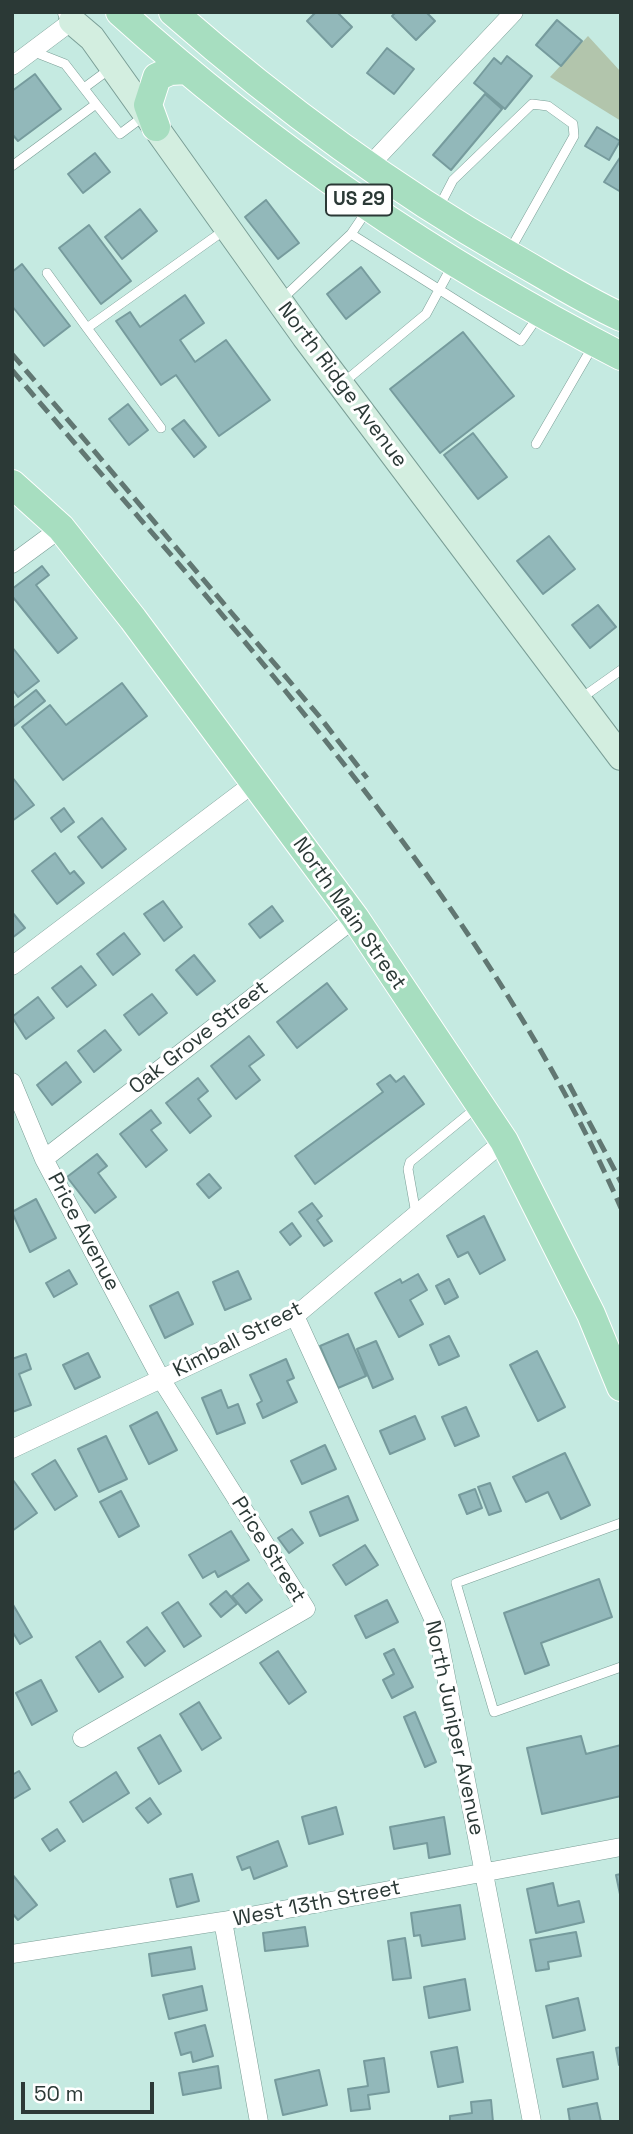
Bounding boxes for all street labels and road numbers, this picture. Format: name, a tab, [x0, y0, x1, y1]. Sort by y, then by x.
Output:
road number: US 29	[326, 184, 392, 216]
street label: North Ridge Avenue	[272, 297, 412, 473]
street label: North Main Street	[287, 833, 411, 995]
street label: Oak Grove Street	[124, 976, 274, 1100]
street label: Price Avenue	[41, 1169, 125, 1295]
street label: Kimball Street	[169, 1297, 307, 1383]
street label: Price Street	[225, 1492, 311, 1608]
street label: North Juniper Avenue	[419, 1618, 489, 1838]
street label: West 13th Street	[231, 1875, 403, 1933]

